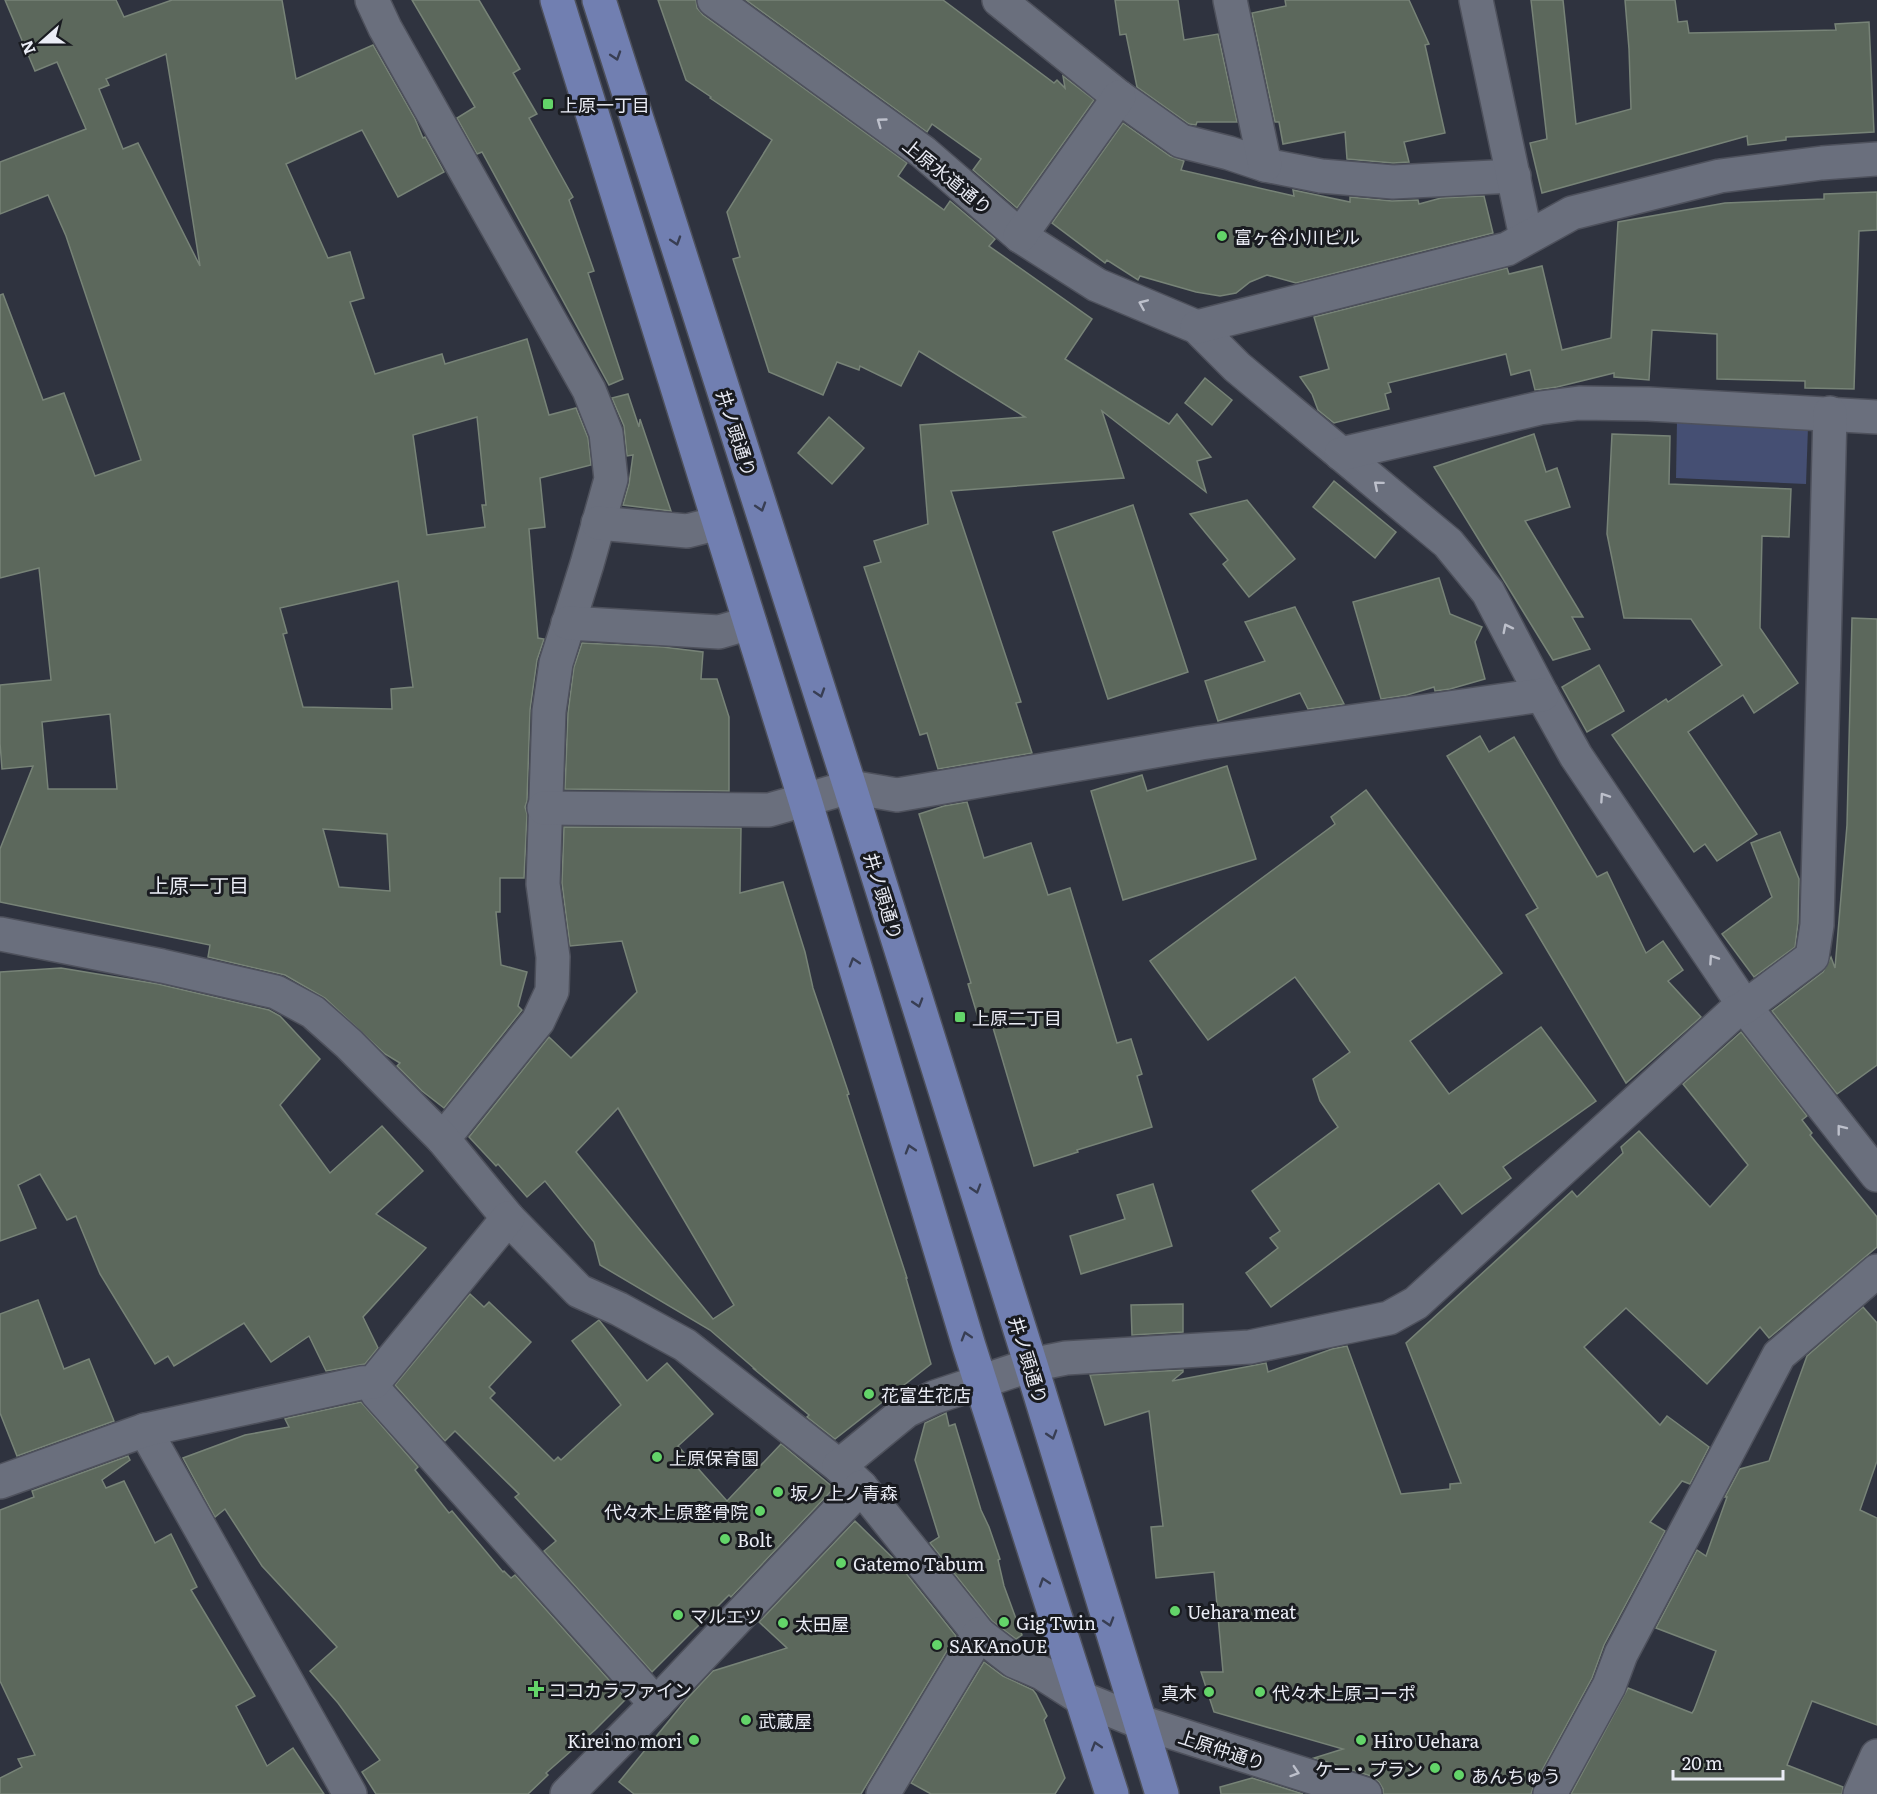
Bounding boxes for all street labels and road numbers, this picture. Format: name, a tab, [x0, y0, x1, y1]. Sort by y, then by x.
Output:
street label: 上原水道通り	[898, 132, 998, 220]
street label: 井ノ頭通り	[710, 386, 764, 480]
street label: 井ノ頭通り	[858, 849, 910, 943]
street label: 井ノ頭通り	[1003, 1313, 1055, 1407]
street label: 上原仲通り	[1175, 1722, 1269, 1776]

